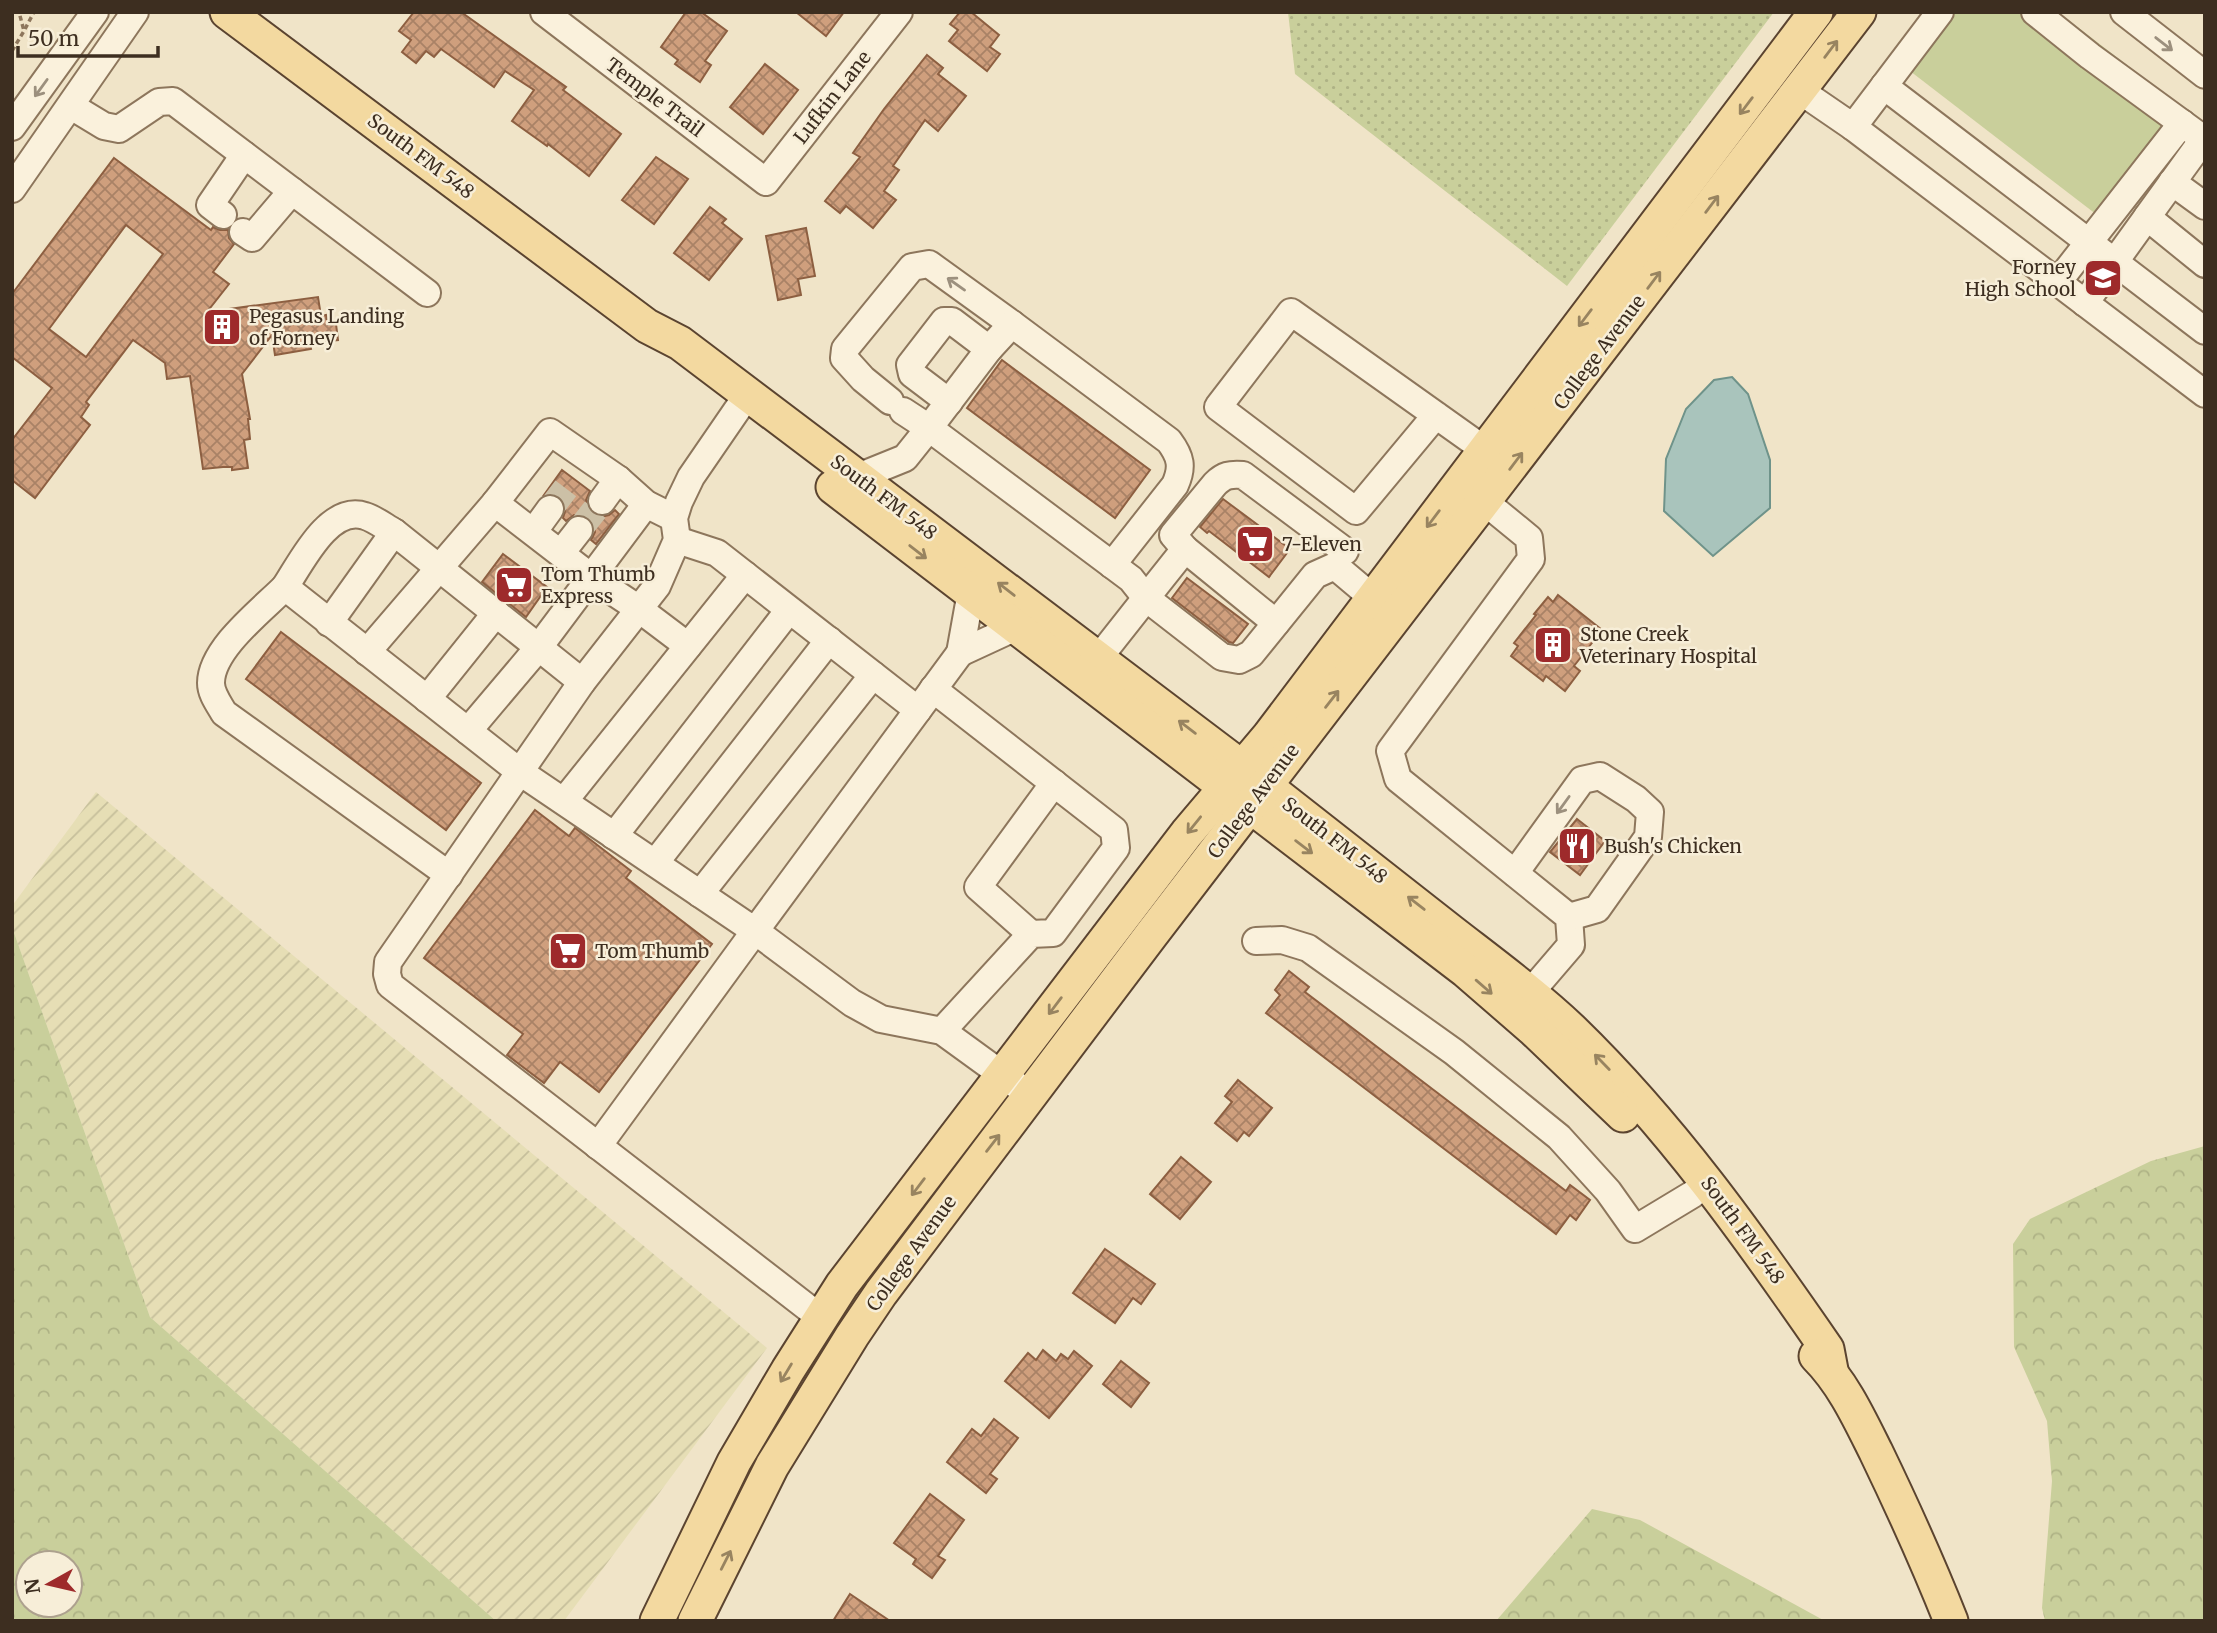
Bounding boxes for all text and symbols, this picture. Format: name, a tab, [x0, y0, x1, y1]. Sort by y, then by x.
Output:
scale bar	[18, 14, 158, 58]
text: 50 m	[28, 25, 79, 52]
one-way arrow	[2155, 36, 2173, 51]
one-way arrow	[1823, 41, 1838, 59]
street label: Lufkin Lane	[788, 46, 876, 148]
street label: Temple Trail	[601, 52, 709, 142]
one-way arrow	[34, 78, 48, 97]
one-way arrow	[1738, 96, 1753, 115]
street label: South FM 548	[363, 108, 479, 204]
one-way arrow	[1705, 195, 1720, 214]
place label: Forney High School	[1965, 255, 2076, 301]
school or university icon: Forney High School	[2082, 257, 2124, 299]
one-way arrow	[1647, 271, 1662, 290]
one-way arrow	[947, 277, 966, 291]
street label: College Avenue	[1548, 290, 1650, 414]
place label: Pegasus Landing of Forney	[249, 304, 405, 350]
building icon: Pegasus Landing of Forney	[201, 306, 243, 348]
one-way arrow	[1578, 308, 1592, 327]
street label: South FM 548	[826, 449, 942, 545]
one-way arrow	[1508, 451, 1523, 470]
one-way arrow	[1426, 509, 1440, 528]
supermarket icon: 7-Eleven	[1234, 523, 1276, 565]
place label: 7-Eleven	[1282, 532, 1362, 556]
one-way arrow	[908, 544, 927, 559]
place label: Tom Thumb Express	[541, 562, 655, 608]
supermarket icon: Tom Thumb Express	[493, 564, 535, 606]
one-way arrow	[997, 582, 1016, 596]
place label: Stone Creek Veterinary Hospital	[1579, 622, 1757, 668]
building icon: Stone Creek Veterinary Hospital	[1532, 624, 1574, 666]
one-way arrow	[1325, 690, 1340, 709]
one-way arrow	[1178, 719, 1197, 734]
street label: College Avenue	[1202, 739, 1304, 863]
street label: South FM 548	[1278, 791, 1392, 889]
one-way arrow	[1556, 795, 1570, 814]
one-way arrow	[1186, 816, 1201, 834]
restaurant icon: Bush's Chicken	[1556, 825, 1598, 867]
place label: Bush's Chicken	[1604, 834, 1742, 858]
one-way arrow	[1294, 840, 1313, 855]
one-way arrow	[1407, 896, 1425, 911]
supermarket icon: Tom Thumb	[547, 930, 589, 972]
place label: Tom Thumb	[595, 939, 709, 963]
one-way arrow	[1475, 979, 1493, 995]
one-way arrow	[1047, 996, 1062, 1014]
one-way arrow	[1594, 1054, 1611, 1071]
one-way arrow	[986, 1134, 1001, 1152]
street label: South FM 548	[1696, 1172, 1790, 1288]
one-way arrow	[910, 1177, 925, 1196]
street label: College Avenue	[861, 1190, 961, 1316]
one-way arrow	[779, 1362, 793, 1382]
north arrow	[14, 1549, 84, 1619]
one-way arrow	[719, 1550, 733, 1571]
text: N	[19, 1577, 45, 1595]

